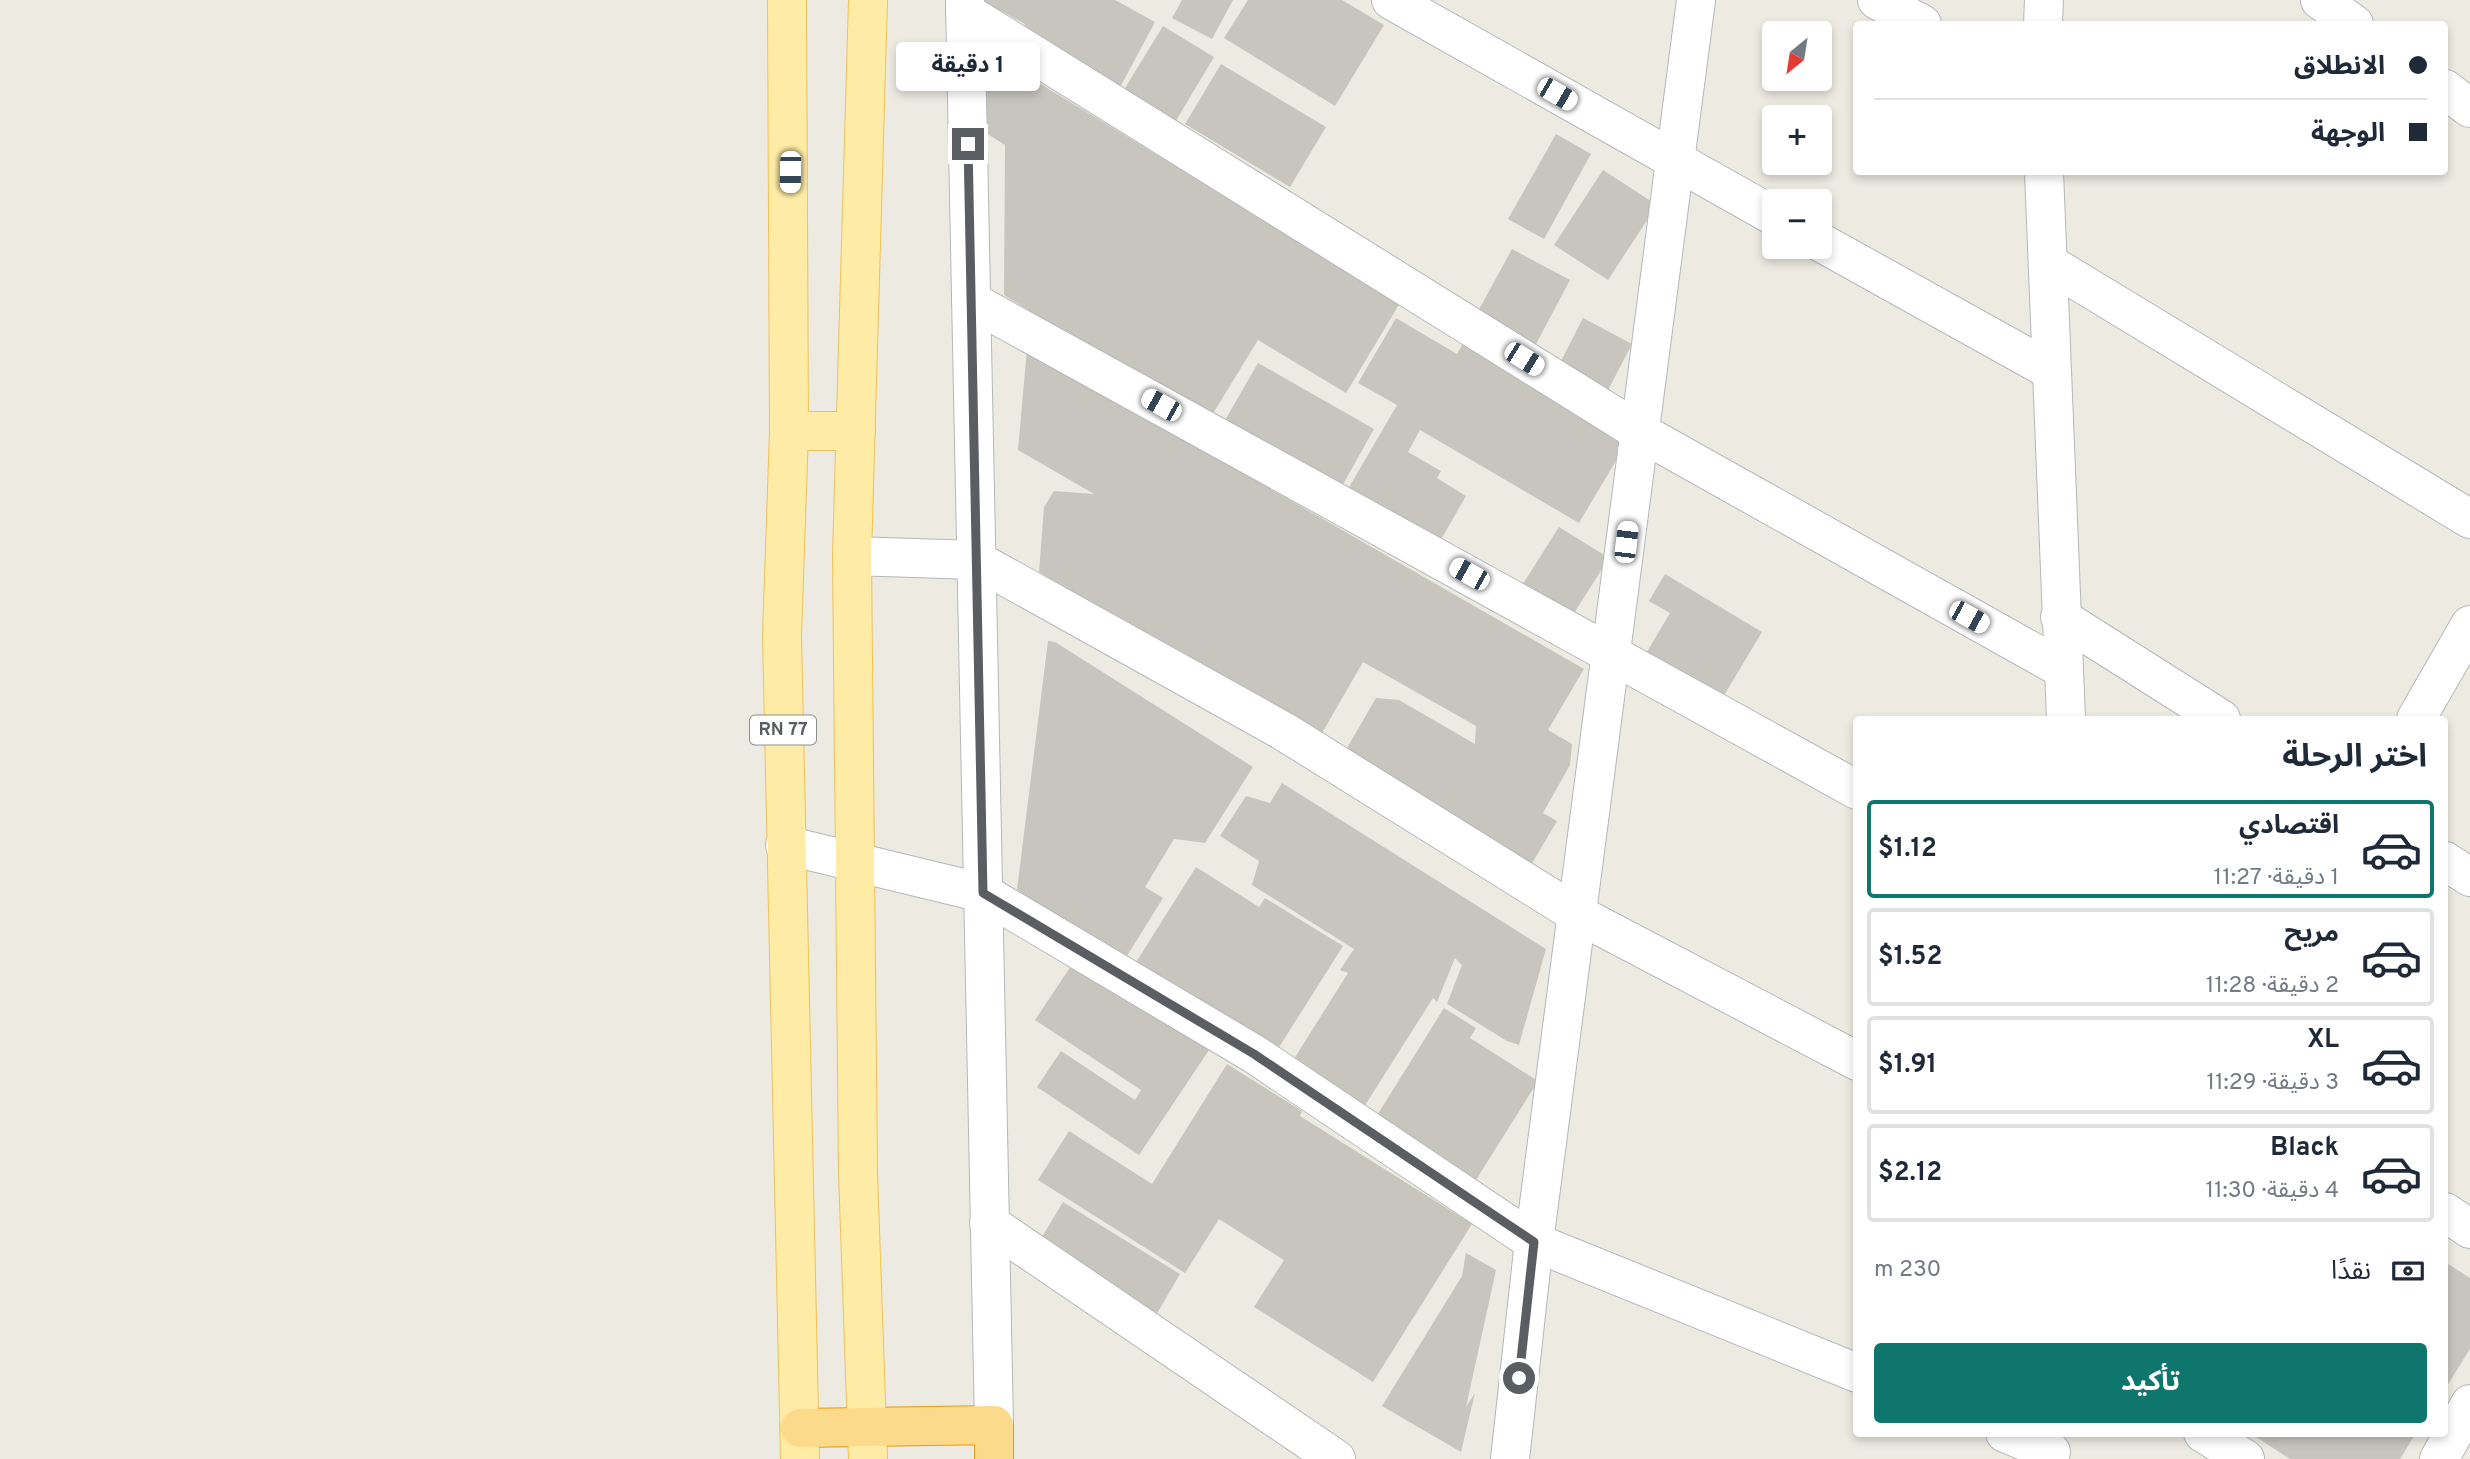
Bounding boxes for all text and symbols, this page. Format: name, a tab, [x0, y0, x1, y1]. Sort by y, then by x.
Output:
north arrow	[1762, 21, 1832, 91]
map controls	[1762, 21, 1832, 259]
callout: 1 دقيقة	[896, 43, 1040, 92]
text: الانطلاق	[2294, 51, 2385, 84]
text: 1 دقيقة	[932, 52, 1004, 81]
car	[1534, 74, 1581, 114]
button: +	[1762, 105, 1832, 175]
text: الوجهة	[2311, 118, 2385, 151]
route end	[952, 128, 984, 160]
car	[780, 151, 801, 193]
button: −	[1762, 189, 1832, 259]
car	[1501, 339, 1548, 379]
car	[1138, 386, 1185, 424]
car	[1614, 520, 1639, 564]
car	[1446, 555, 1493, 593]
car	[1946, 598, 1993, 636]
road number: RN 77	[750, 716, 816, 744]
text: اختر الرحلة	[2282, 738, 2427, 778]
text: اقتصادي	[2239, 810, 2339, 843]
icon: car	[2360, 818, 2423, 881]
text: $1.12	[1878, 833, 1937, 866]
text: 1 دقيقة · 11:27	[2214, 864, 2339, 893]
text: مريح	[2284, 918, 2339, 951]
icon: car	[2360, 926, 2423, 989]
text: $1.52	[1878, 941, 1942, 974]
text: 2 دقيقة · 11:28	[2206, 972, 2339, 1001]
text: XL	[2307, 1024, 2339, 1057]
icon: car	[2360, 1034, 2423, 1097]
text: $1.91	[1878, 1049, 1937, 1082]
text: 3 دقيقة · 11:29	[2206, 1069, 2339, 1098]
text: Black	[2270, 1132, 2339, 1165]
icon: car	[2360, 1142, 2423, 1205]
text: $2.12	[1878, 1157, 1942, 1190]
text: 4 دقيقة · 11:30	[2205, 1177, 2339, 1206]
icon: cash	[2389, 1252, 2427, 1290]
text: 230 m	[1874, 1256, 1941, 1285]
text: نقدًا	[2331, 1256, 2371, 1289]
button: تأكيد	[1874, 1343, 2427, 1423]
route start	[1503, 1362, 1535, 1394]

